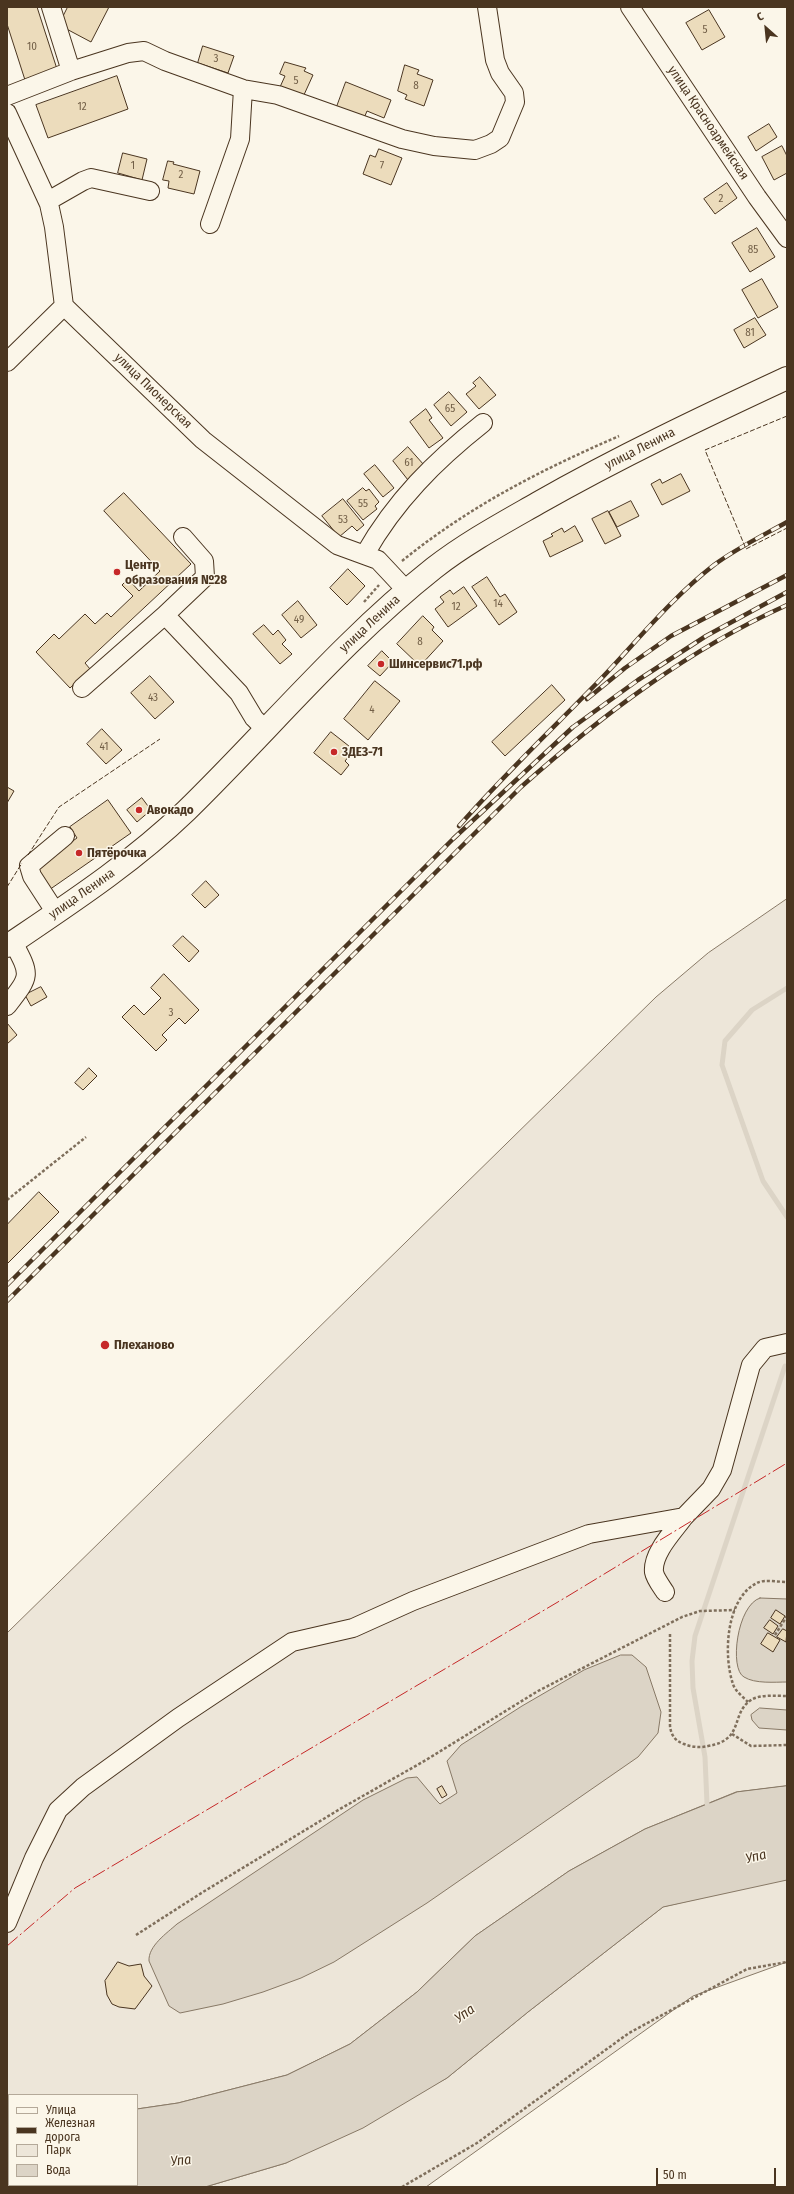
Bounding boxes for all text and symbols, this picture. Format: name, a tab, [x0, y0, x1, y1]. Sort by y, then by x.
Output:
north arrow	[746, 8, 786, 48]
text: С	[755, 10, 766, 24]
house number: 5	[702, 23, 708, 37]
house number: 10	[27, 40, 37, 54]
house number: 3	[214, 52, 218, 66]
street label: улица Красноармейская	[664, 63, 752, 183]
house number: 5	[293, 74, 299, 88]
house number: 8	[413, 79, 419, 93]
house number: 12	[77, 100, 87, 114]
house number: 1	[131, 159, 135, 173]
house number: 7	[380, 159, 384, 173]
house number: 2	[179, 168, 183, 182]
house number: 2	[719, 192, 723, 206]
house number: 85	[748, 243, 758, 257]
house number: 81	[745, 326, 755, 340]
street label: улица Пионерская	[111, 350, 195, 432]
house number: 65	[445, 402, 455, 416]
street label: улица Ленина	[602, 425, 678, 473]
house number: 61	[404, 456, 414, 470]
house number: 55	[358, 497, 368, 511]
house number: 53	[338, 513, 348, 527]
place label: Центр образования №28	[125, 557, 227, 588]
marker: Центр образования №28	[112, 567, 122, 577]
street label: улица Ленина	[337, 592, 403, 656]
house number: 14	[493, 597, 503, 611]
house number: 12	[451, 600, 461, 614]
house number: 49	[294, 613, 304, 627]
house number: 8	[417, 635, 423, 649]
place label: Шинсервис71.рф	[389, 656, 482, 672]
marker: Шинсервис71.рф	[376, 659, 386, 669]
house number: 43	[148, 691, 158, 705]
house number: 4	[369, 703, 375, 717]
house number: 41	[99, 740, 109, 754]
place label: 3ДЕЗ-71	[342, 744, 383, 760]
marker: 3ДЕЗ-71	[329, 747, 339, 757]
place label: Авокадо	[147, 802, 194, 818]
marker: Авокадо	[134, 805, 144, 815]
place label: Пятёрочка	[87, 845, 147, 861]
marker: Пятёрочка	[74, 848, 84, 858]
street label: улица Ленина	[46, 866, 118, 922]
house number: 3	[169, 1006, 173, 1020]
place label: Плеханово	[114, 1337, 175, 1353]
marker: Плеханово	[99, 1339, 111, 1351]
water label: Упа	[744, 1846, 768, 1868]
water label: Упа	[452, 2001, 478, 2027]
legend	[8, 2094, 138, 2186]
text: Улица	[46, 2103, 76, 2117]
text: Железная дорога	[45, 2116, 95, 2144]
text: Парк	[46, 2143, 71, 2157]
water label: Упа	[170, 2152, 192, 2170]
scale bar	[658, 2160, 778, 2186]
text: Вода	[46, 2163, 71, 2177]
text: 50 m	[663, 2168, 687, 2182]

